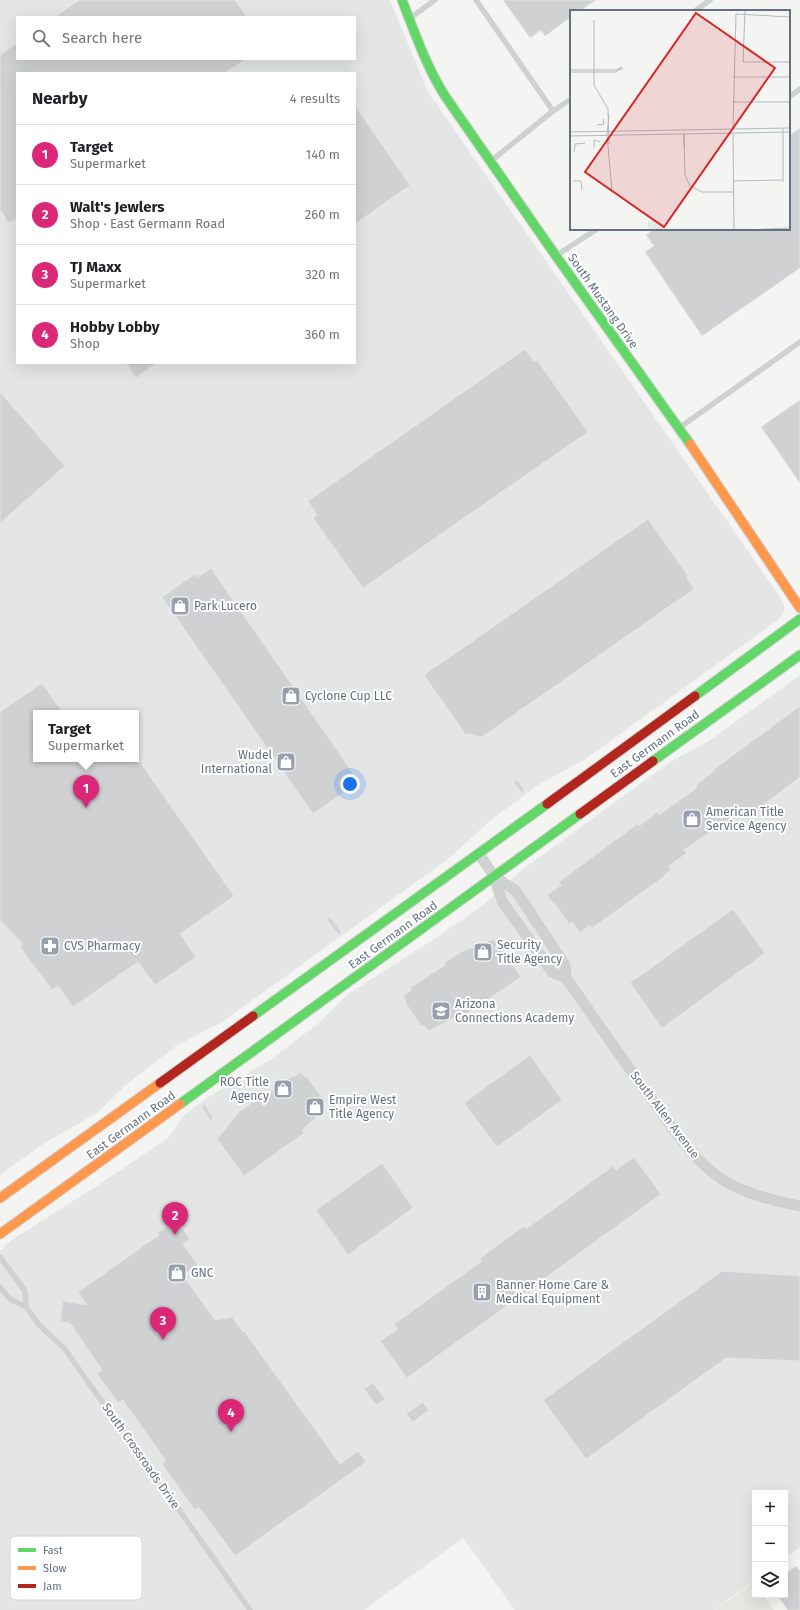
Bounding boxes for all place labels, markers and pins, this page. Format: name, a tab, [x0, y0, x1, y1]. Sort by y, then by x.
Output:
shop icon: Park Lucero	[169, 595, 191, 617]
place label: Park Lucero	[194, 599, 257, 613]
shop icon: Cyclone Cup LLC	[280, 685, 302, 707]
place label: Cyclone Cup LLC	[305, 689, 392, 703]
place label: Wudel International	[201, 748, 272, 776]
shop icon: Wudel International	[275, 751, 297, 773]
pin: 1	[73, 775, 99, 808]
place label: American Title Service Agency	[706, 805, 786, 833]
shop icon: American Title Service Agency	[681, 808, 703, 830]
pharmacy icon: CVS Pharmacy	[39, 935, 61, 957]
place label: Security Title Agency	[497, 938, 562, 966]
place label: CVS Pharmacy	[64, 939, 140, 953]
shop icon: Security Title Agency	[472, 941, 494, 963]
place label: Arizona Connections Academy	[455, 997, 574, 1025]
school or university icon: Arizona Connections Academy	[430, 1000, 452, 1022]
place label: ROC Title Agency	[220, 1075, 269, 1103]
shop icon: ROC Title Agency	[272, 1078, 294, 1100]
place label: Empire West Title Agency	[329, 1093, 397, 1121]
shop icon: Empire West Title Agency	[304, 1096, 326, 1118]
pin: 2	[162, 1202, 188, 1235]
shop icon: GNC	[166, 1262, 188, 1284]
place label: GNC	[191, 1266, 214, 1280]
place label: Banner Home Care & Medical Equipment	[496, 1278, 610, 1306]
building icon: Banner Home Care & Medical Equipment	[471, 1281, 493, 1303]
pin: 3	[150, 1307, 176, 1340]
pin: 4	[218, 1399, 244, 1432]

